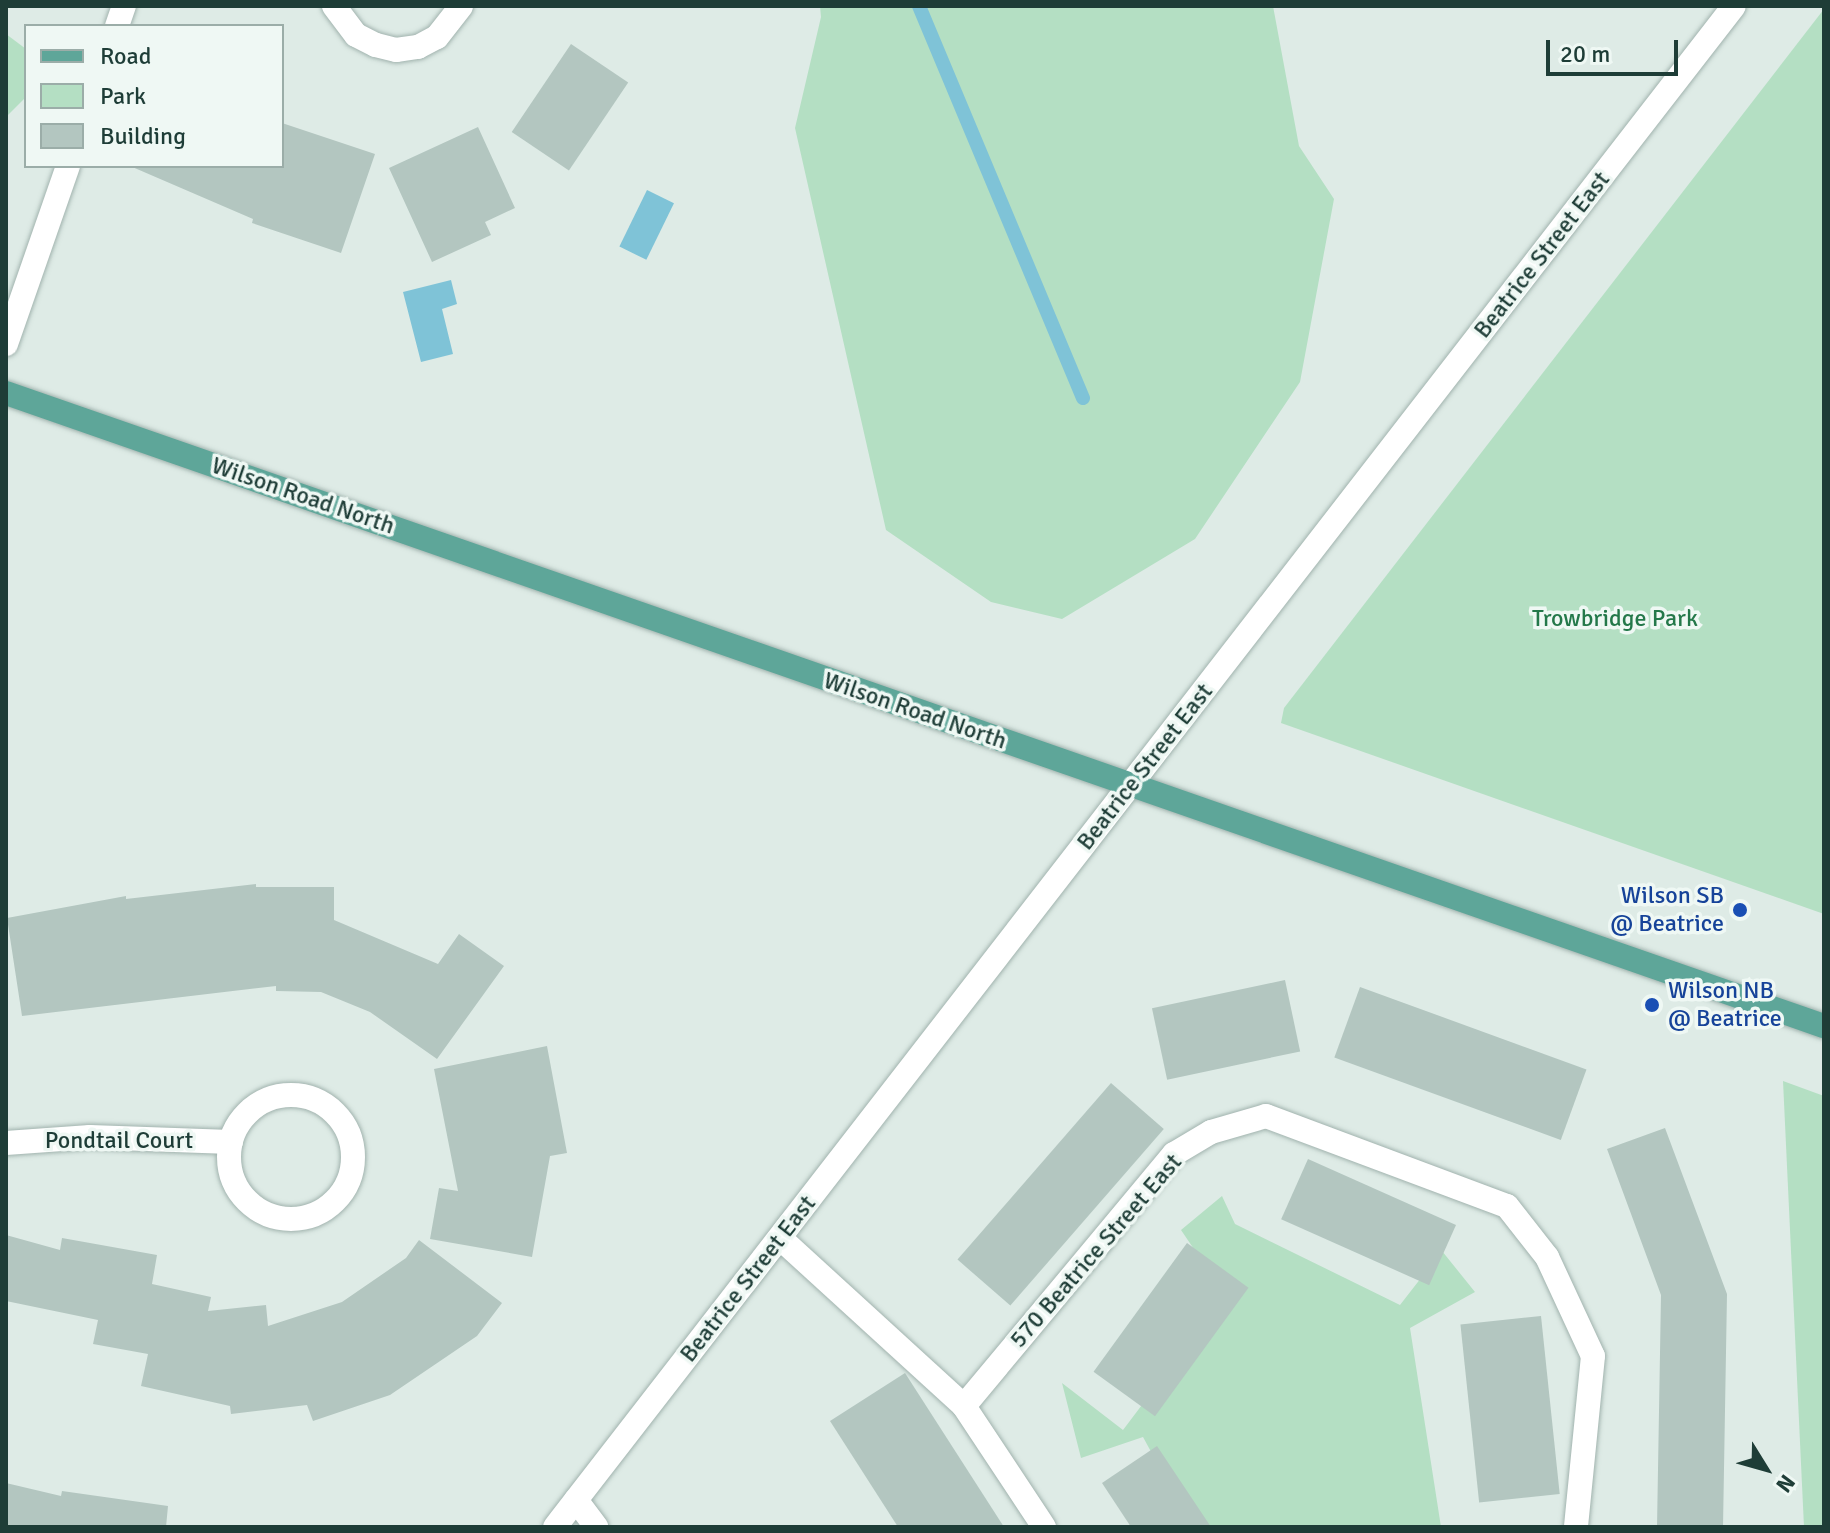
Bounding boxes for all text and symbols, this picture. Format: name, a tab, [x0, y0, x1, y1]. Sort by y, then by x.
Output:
legend	[24, 24, 284, 168]
scale bar	[1550, 24, 1682, 74]
text: 20 m	[1560, 39, 1610, 69]
text: Road	[100, 41, 151, 71]
text: Park	[100, 81, 146, 111]
text: Building	[100, 121, 186, 151]
street label: Beatrice Street East	[1468, 166, 1616, 344]
street label: Wilson Road North	[208, 451, 398, 541]
park label: Trowbridge Park	[1532, 605, 1698, 633]
street label: Wilson Road North	[820, 666, 1010, 756]
street label: Beatrice Street East	[1071, 678, 1219, 856]
place label: Wilson SB @ Beatrice	[1610, 882, 1724, 938]
marker: Wilson SB @ Beatrice	[1731, 901, 1749, 919]
place label: Wilson NB @ Beatrice	[1668, 977, 1782, 1033]
marker: Wilson NB @ Beatrice	[1643, 996, 1661, 1014]
street label: Pondtail Court	[45, 1127, 193, 1155]
street label: 570 Beatrice Street East	[1004, 1148, 1188, 1354]
street label: Beatrice Street East	[674, 1190, 822, 1368]
north arrow	[1726, 1429, 1806, 1509]
text: N	[1770, 1470, 1801, 1498]

